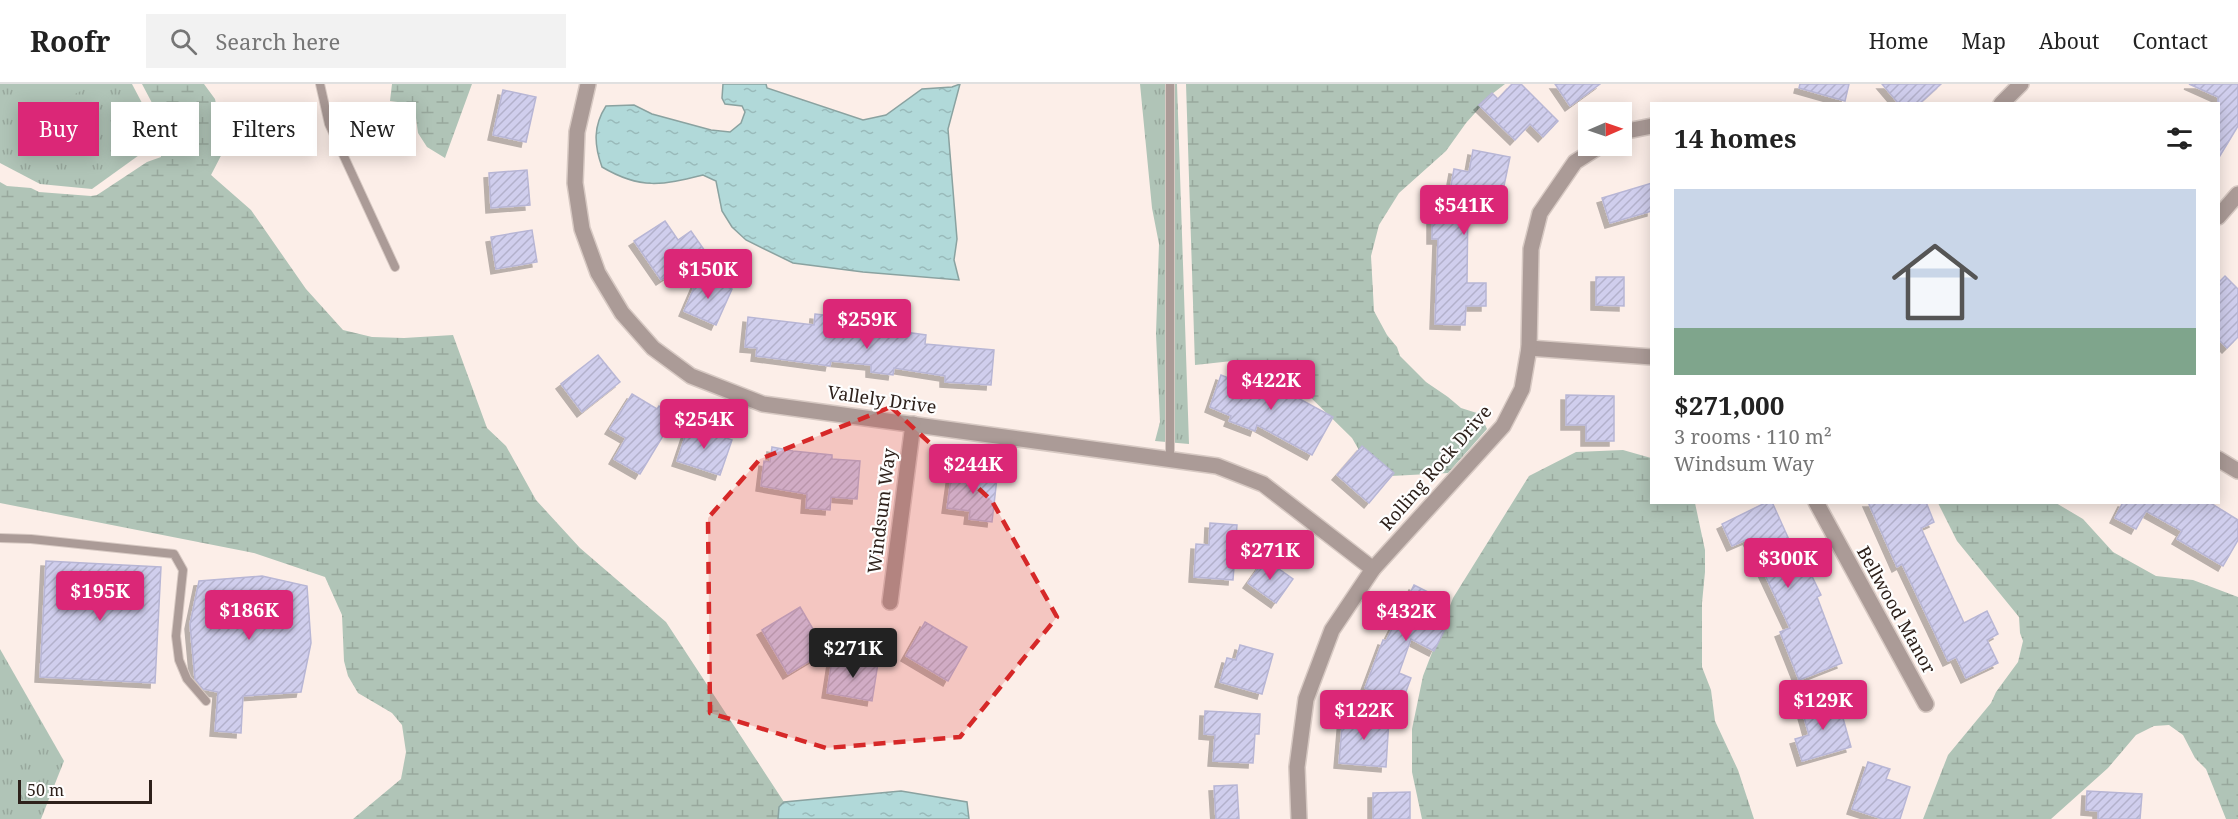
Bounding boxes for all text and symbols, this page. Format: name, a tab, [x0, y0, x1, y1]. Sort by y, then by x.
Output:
search box	[146, 14, 566, 68]
text: Roofr	[30, 22, 110, 60]
icon: search	[167, 25, 200, 58]
text: Search here	[215, 26, 340, 56]
text: Home	[1869, 27, 1929, 55]
text: Map	[1962, 27, 2006, 55]
text: About	[2039, 27, 2100, 55]
text: Contact	[2133, 27, 2208, 55]
chip: Buy	[18, 102, 99, 156]
chip: Rent	[111, 102, 199, 156]
chip: Filters	[211, 102, 317, 156]
chip: New	[329, 102, 416, 156]
north arrow	[1578, 102, 1632, 156]
map controls	[1578, 102, 1632, 156]
text: 14 homes	[1674, 120, 1796, 156]
icon: filters	[2163, 122, 2196, 155]
pin: $541K	[1422, 185, 1506, 236]
text: $541K	[1434, 191, 1494, 218]
icon: home	[1881, 228, 1989, 336]
pin: $150K	[666, 249, 750, 300]
text: $150K	[678, 255, 738, 282]
pin: $259K	[825, 299, 909, 350]
text: $259K	[837, 305, 897, 332]
pin: $422K	[1229, 360, 1313, 411]
text: $422K	[1241, 366, 1301, 393]
street label: Vallely Drive	[826, 379, 938, 419]
text: $271,000	[1674, 387, 1784, 423]
pin: $254K	[662, 399, 746, 450]
street label: Rolling Rock Drive	[1374, 400, 1496, 535]
text: $254K	[674, 405, 734, 432]
text: 3 rooms · 110 m²	[1674, 423, 1832, 450]
pin: $244K	[931, 444, 1015, 495]
street label: Windsum Way	[861, 446, 901, 575]
text: $244K	[943, 450, 1003, 477]
text: Windsum Way	[1674, 450, 1814, 477]
pin: $271K	[1228, 530, 1312, 581]
text: $271K	[1240, 536, 1300, 563]
pin: $300K	[1746, 538, 1830, 589]
street label: Bellwood Manor	[1852, 542, 1942, 678]
text: $300K	[1758, 544, 1818, 571]
pin: $195K	[58, 571, 142, 622]
text: $195K	[70, 577, 130, 604]
pin: $186K	[207, 590, 291, 641]
pin: $432K	[1364, 591, 1448, 642]
text: $186K	[219, 596, 279, 623]
text: $432K	[1376, 597, 1436, 624]
pin: $271K	[811, 628, 895, 679]
text: $271K	[823, 634, 883, 661]
pin: $129K	[1781, 680, 1865, 731]
text: $129K	[1793, 686, 1853, 713]
pin: $122K	[1322, 690, 1406, 741]
text: $122K	[1334, 696, 1394, 723]
scale bar	[18, 777, 152, 804]
text: 50 m	[27, 779, 64, 801]

